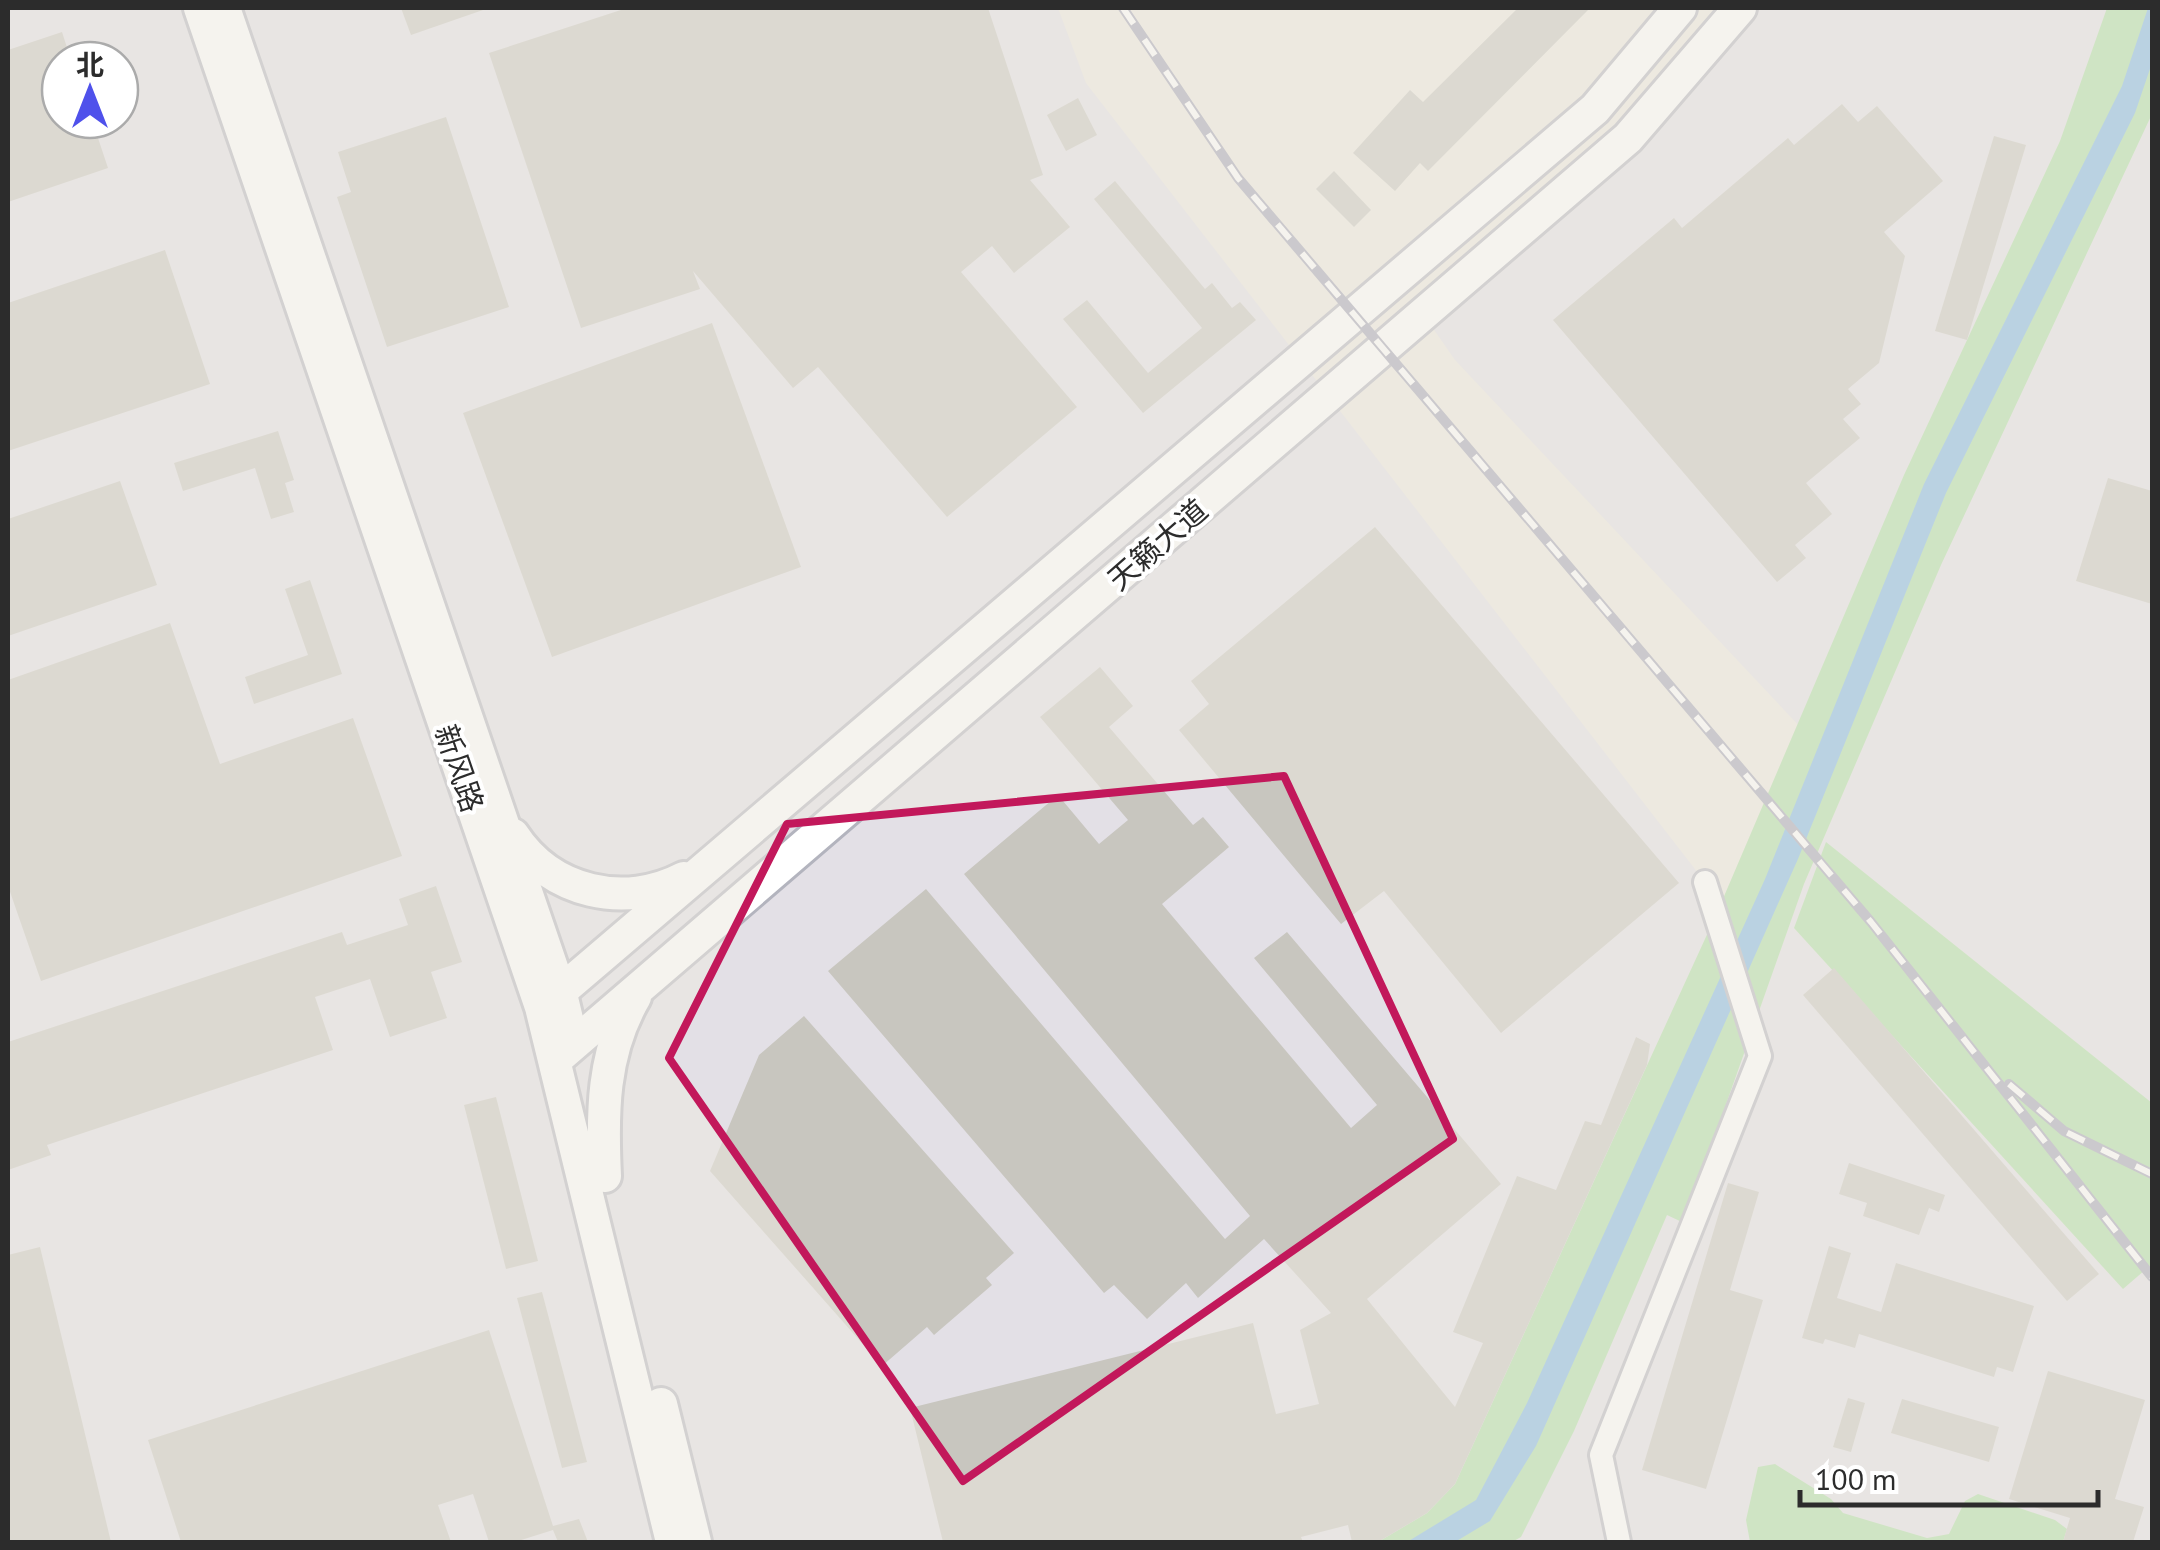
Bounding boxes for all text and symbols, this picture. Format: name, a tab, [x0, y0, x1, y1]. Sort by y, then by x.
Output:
north arrow	[40, 40, 140, 140]
text: 北	[76, 46, 104, 83]
street label: 天籁大道	[1099, 490, 1215, 598]
street label: 新风路	[427, 719, 493, 817]
scale bar	[1800, 1445, 2098, 1507]
text: 100 m	[1815, 1459, 1896, 1498]

